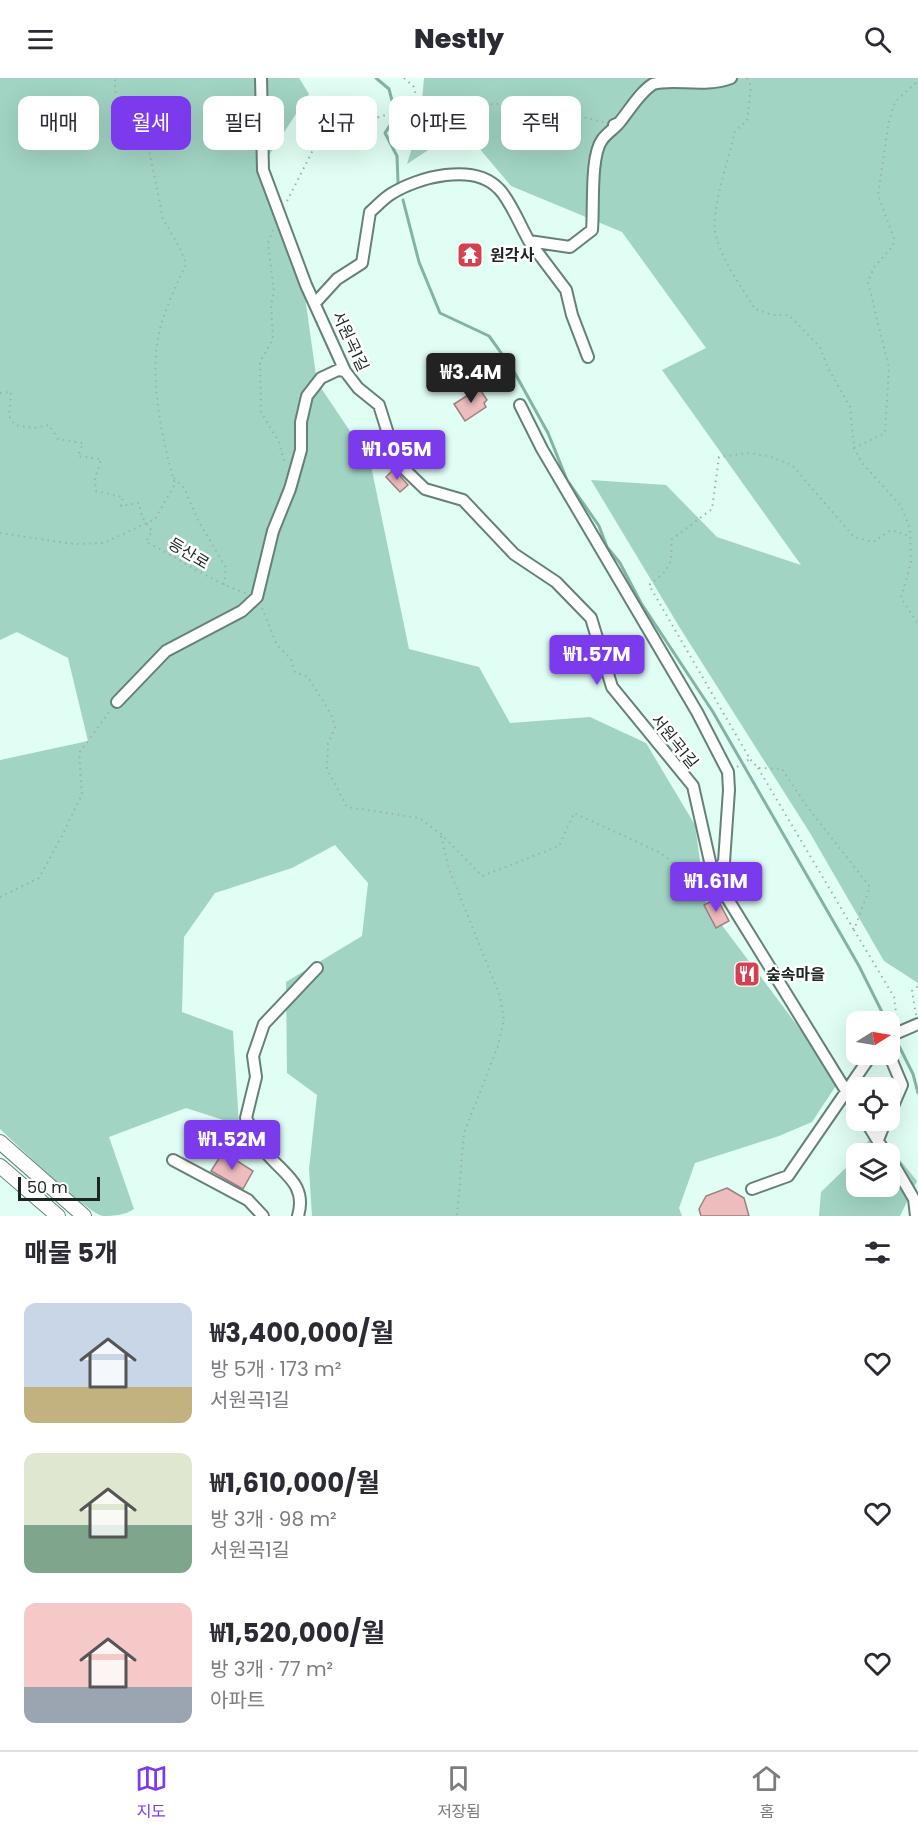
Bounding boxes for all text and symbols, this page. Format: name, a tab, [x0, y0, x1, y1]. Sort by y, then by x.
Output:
text: Nestly	[414, 20, 504, 57]
icon: menu	[24, 23, 57, 56]
icon: search	[861, 23, 894, 56]
chip: 매매	[18, 96, 99, 150]
chip: 월세	[111, 96, 191, 150]
chip: 필터	[203, 96, 284, 150]
chip: 신규	[296, 96, 377, 150]
chip: 아파트	[389, 96, 489, 150]
chip: 주택	[501, 96, 581, 150]
temple icon: 원각사	[455, 240, 485, 270]
place label: 원각사	[490, 244, 534, 267]
street label: 서원곡1길	[327, 307, 374, 375]
pin: ₩3.4M	[429, 353, 513, 404]
text: ₩3.4M	[440, 358, 502, 386]
pin: ₩1.05M	[348, 430, 446, 481]
text: ₩1.05M	[362, 435, 432, 463]
street label: 등산로	[164, 532, 214, 575]
pin: ₩1.57M	[548, 635, 646, 686]
text: ₩1.57M	[563, 640, 631, 668]
street label: 서원곡1길	[646, 709, 704, 773]
pin: ₩1.61M	[667, 862, 765, 913]
text: ₩1.61M	[684, 867, 748, 895]
restaurant icon: 숲속마을	[732, 959, 762, 989]
place label: 숲속마을	[766, 963, 825, 986]
north arrow	[846, 1011, 900, 1065]
map controls	[846, 1011, 900, 1197]
button: locate	[846, 1077, 900, 1131]
pin: ₩1.52M	[183, 1120, 281, 1171]
text: ₩1.52M	[198, 1125, 266, 1153]
button: layers	[846, 1143, 900, 1197]
scale bar	[18, 1174, 100, 1202]
text: 50 m	[27, 1176, 68, 1199]
text: 매물 5개	[24, 1235, 118, 1271]
icon: filters	[861, 1236, 894, 1269]
text: ₩3,400,000/월	[210, 1315, 394, 1351]
icon: home	[72, 1327, 144, 1399]
icon: heart	[861, 1347, 894, 1380]
text: 방 5개 · 173 m²	[210, 1355, 341, 1383]
text: 서원곡1길	[210, 1386, 290, 1414]
text: ₩1,610,000/월	[210, 1465, 380, 1501]
icon: home	[72, 1477, 144, 1549]
icon: heart	[861, 1497, 894, 1530]
text: 방 3개 · 98 m²	[210, 1505, 337, 1533]
text: 서원곡1길	[210, 1536, 290, 1564]
text: ₩1,520,000/월	[210, 1615, 385, 1651]
icon: home	[72, 1627, 144, 1699]
icon: heart	[861, 1647, 894, 1680]
text: 방 3개 · 77 m²	[210, 1655, 333, 1683]
text: 아파트	[210, 1686, 265, 1714]
tab: 지도	[135, 1762, 168, 1824]
tab: 저장됨	[437, 1762, 481, 1824]
tab: 홈	[750, 1762, 783, 1824]

